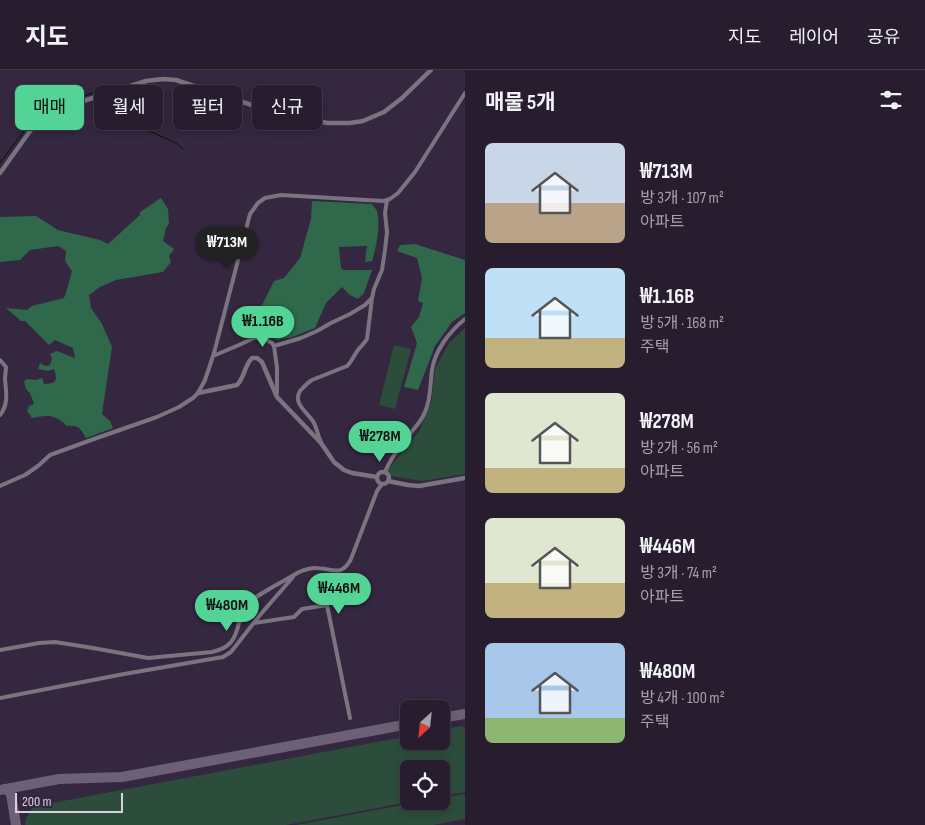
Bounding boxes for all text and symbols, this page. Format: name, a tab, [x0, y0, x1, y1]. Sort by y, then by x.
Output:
text: 지도	[25, 23, 69, 52]
text: 지도	[728, 27, 761, 48]
text: 레이어	[789, 27, 839, 48]
text: 공유	[867, 27, 900, 48]
chip: 매매	[15, 85, 84, 130]
chip: 월세	[94, 85, 163, 130]
chip: 필터	[173, 85, 242, 130]
chip: 신규	[252, 85, 322, 130]
icon: filters	[877, 86, 905, 114]
text: 매물 5개	[485, 90, 555, 115]
text: ₩713M	[640, 159, 693, 184]
icon: home	[525, 163, 585, 223]
text: 방 3개 · 107 m²	[640, 189, 724, 208]
text: 아파트	[640, 213, 684, 232]
pin: ₩713M	[192, 226, 262, 269]
text: ₩713M	[207, 233, 247, 252]
text: ₩1.16B	[640, 284, 694, 309]
icon: home	[525, 288, 585, 348]
pin: ₩1.16B	[222, 306, 304, 348]
text: ₩1.16B	[242, 312, 284, 331]
text: 방 5개 · 168 m²	[640, 314, 724, 333]
text: 주택	[640, 338, 669, 357]
text: ₩278M	[640, 409, 694, 434]
icon: home	[525, 413, 585, 473]
pin: ₩278M	[345, 420, 415, 463]
text: ₩278M	[359, 427, 401, 446]
text: 방 2개 · 56 m²	[640, 439, 718, 458]
text: 아파트	[640, 463, 684, 482]
text: ₩446M	[640, 534, 695, 559]
icon: home	[525, 538, 585, 598]
text: 방 3개 · 74 m²	[640, 564, 717, 583]
pin: ₩446M	[304, 572, 374, 615]
text: ₩446M	[318, 579, 360, 598]
text: 아파트	[640, 588, 684, 607]
pin: ₩480M	[192, 590, 262, 632]
text: ₩480M	[206, 596, 248, 615]
text: ₩480M	[640, 659, 695, 684]
icon: home	[525, 663, 585, 723]
text: 방 4개 · 100 m²	[640, 689, 725, 708]
north arrow	[400, 700, 450, 750]
map controls	[400, 700, 450, 810]
text: 주택	[640, 713, 669, 732]
button: locate	[400, 760, 450, 810]
scale bar	[15, 790, 122, 813]
text: 200 m	[22, 793, 51, 810]

